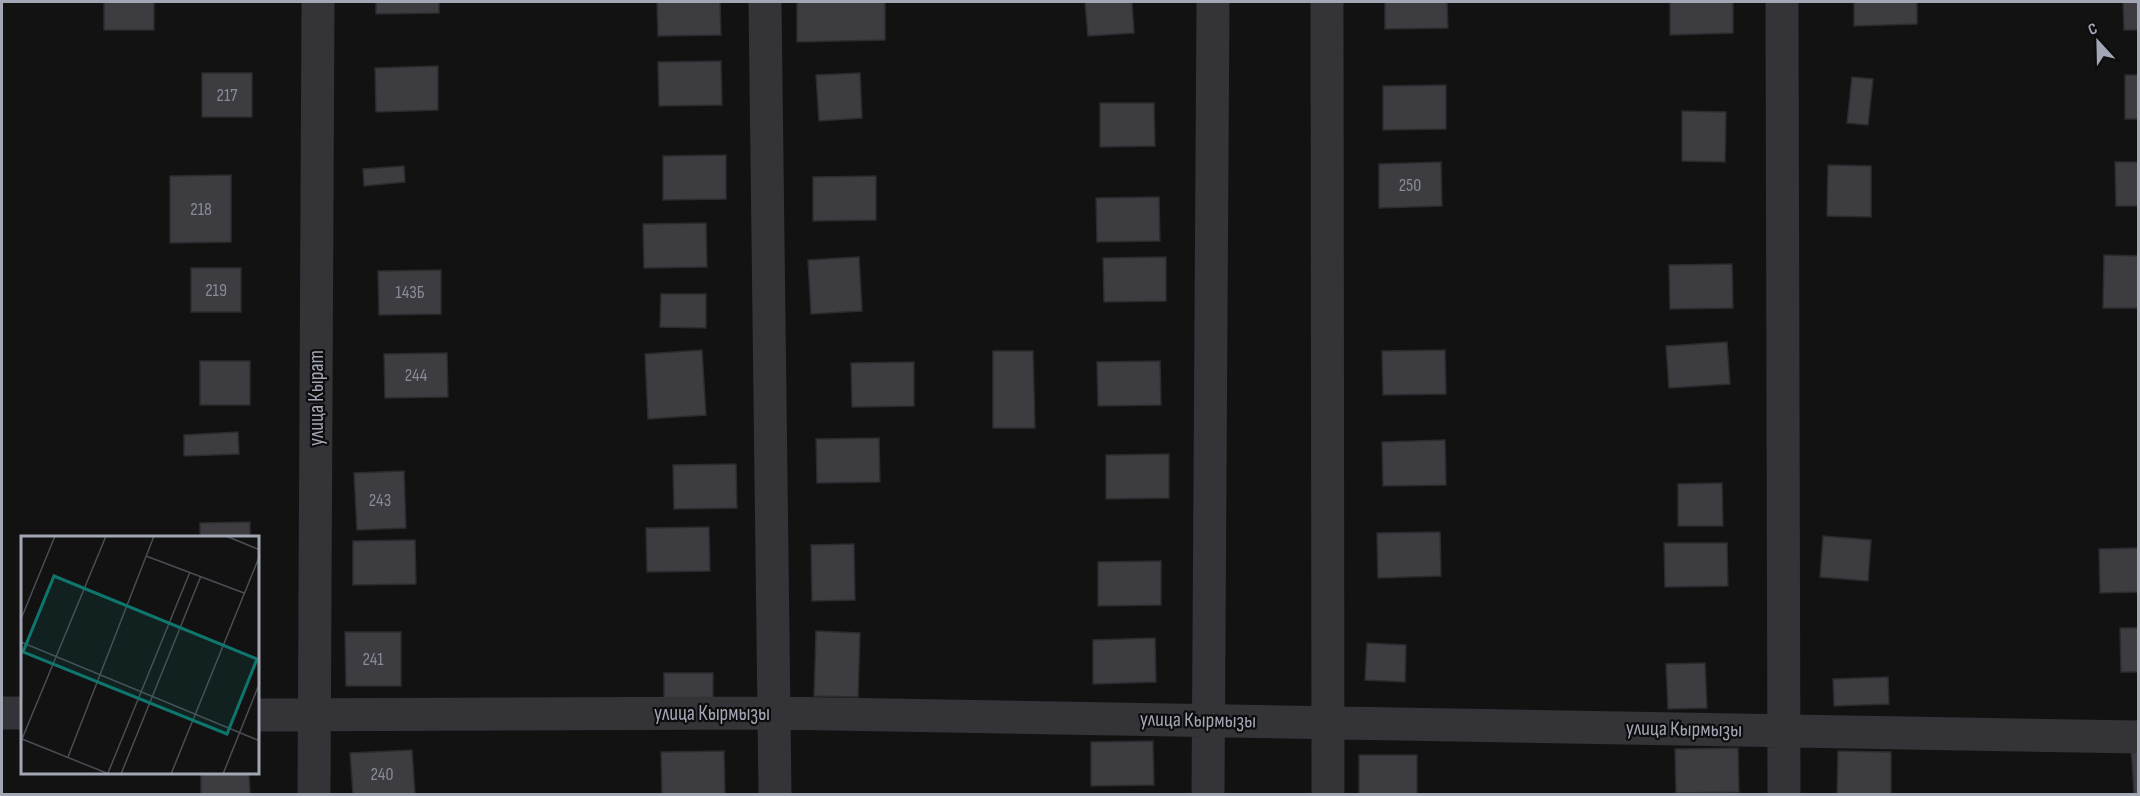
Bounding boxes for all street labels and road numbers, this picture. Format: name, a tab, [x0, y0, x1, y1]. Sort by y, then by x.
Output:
street label: улица Кырат	[304, 350, 329, 446]
street label: улица Кырмызы	[654, 701, 770, 726]
street label: улица Кырмызы	[1140, 706, 1256, 734]
street label: улица Кырмызы	[1626, 715, 1742, 743]

